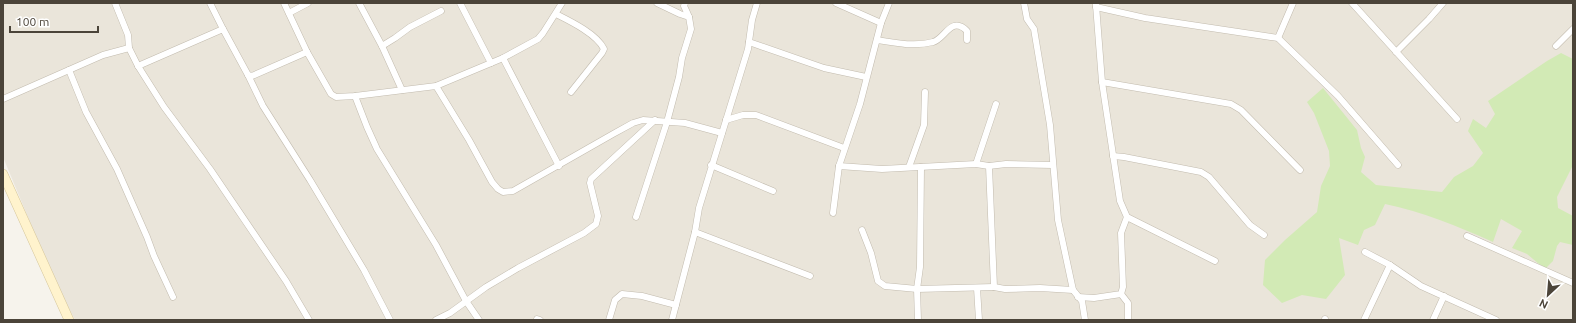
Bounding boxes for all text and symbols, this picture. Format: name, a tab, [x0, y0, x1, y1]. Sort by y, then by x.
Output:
scale bar	[10, 8, 98, 34]
text: 100 m	[16, 15, 49, 28]
north arrow	[1528, 275, 1568, 315]
text: N	[1537, 297, 1550, 311]

